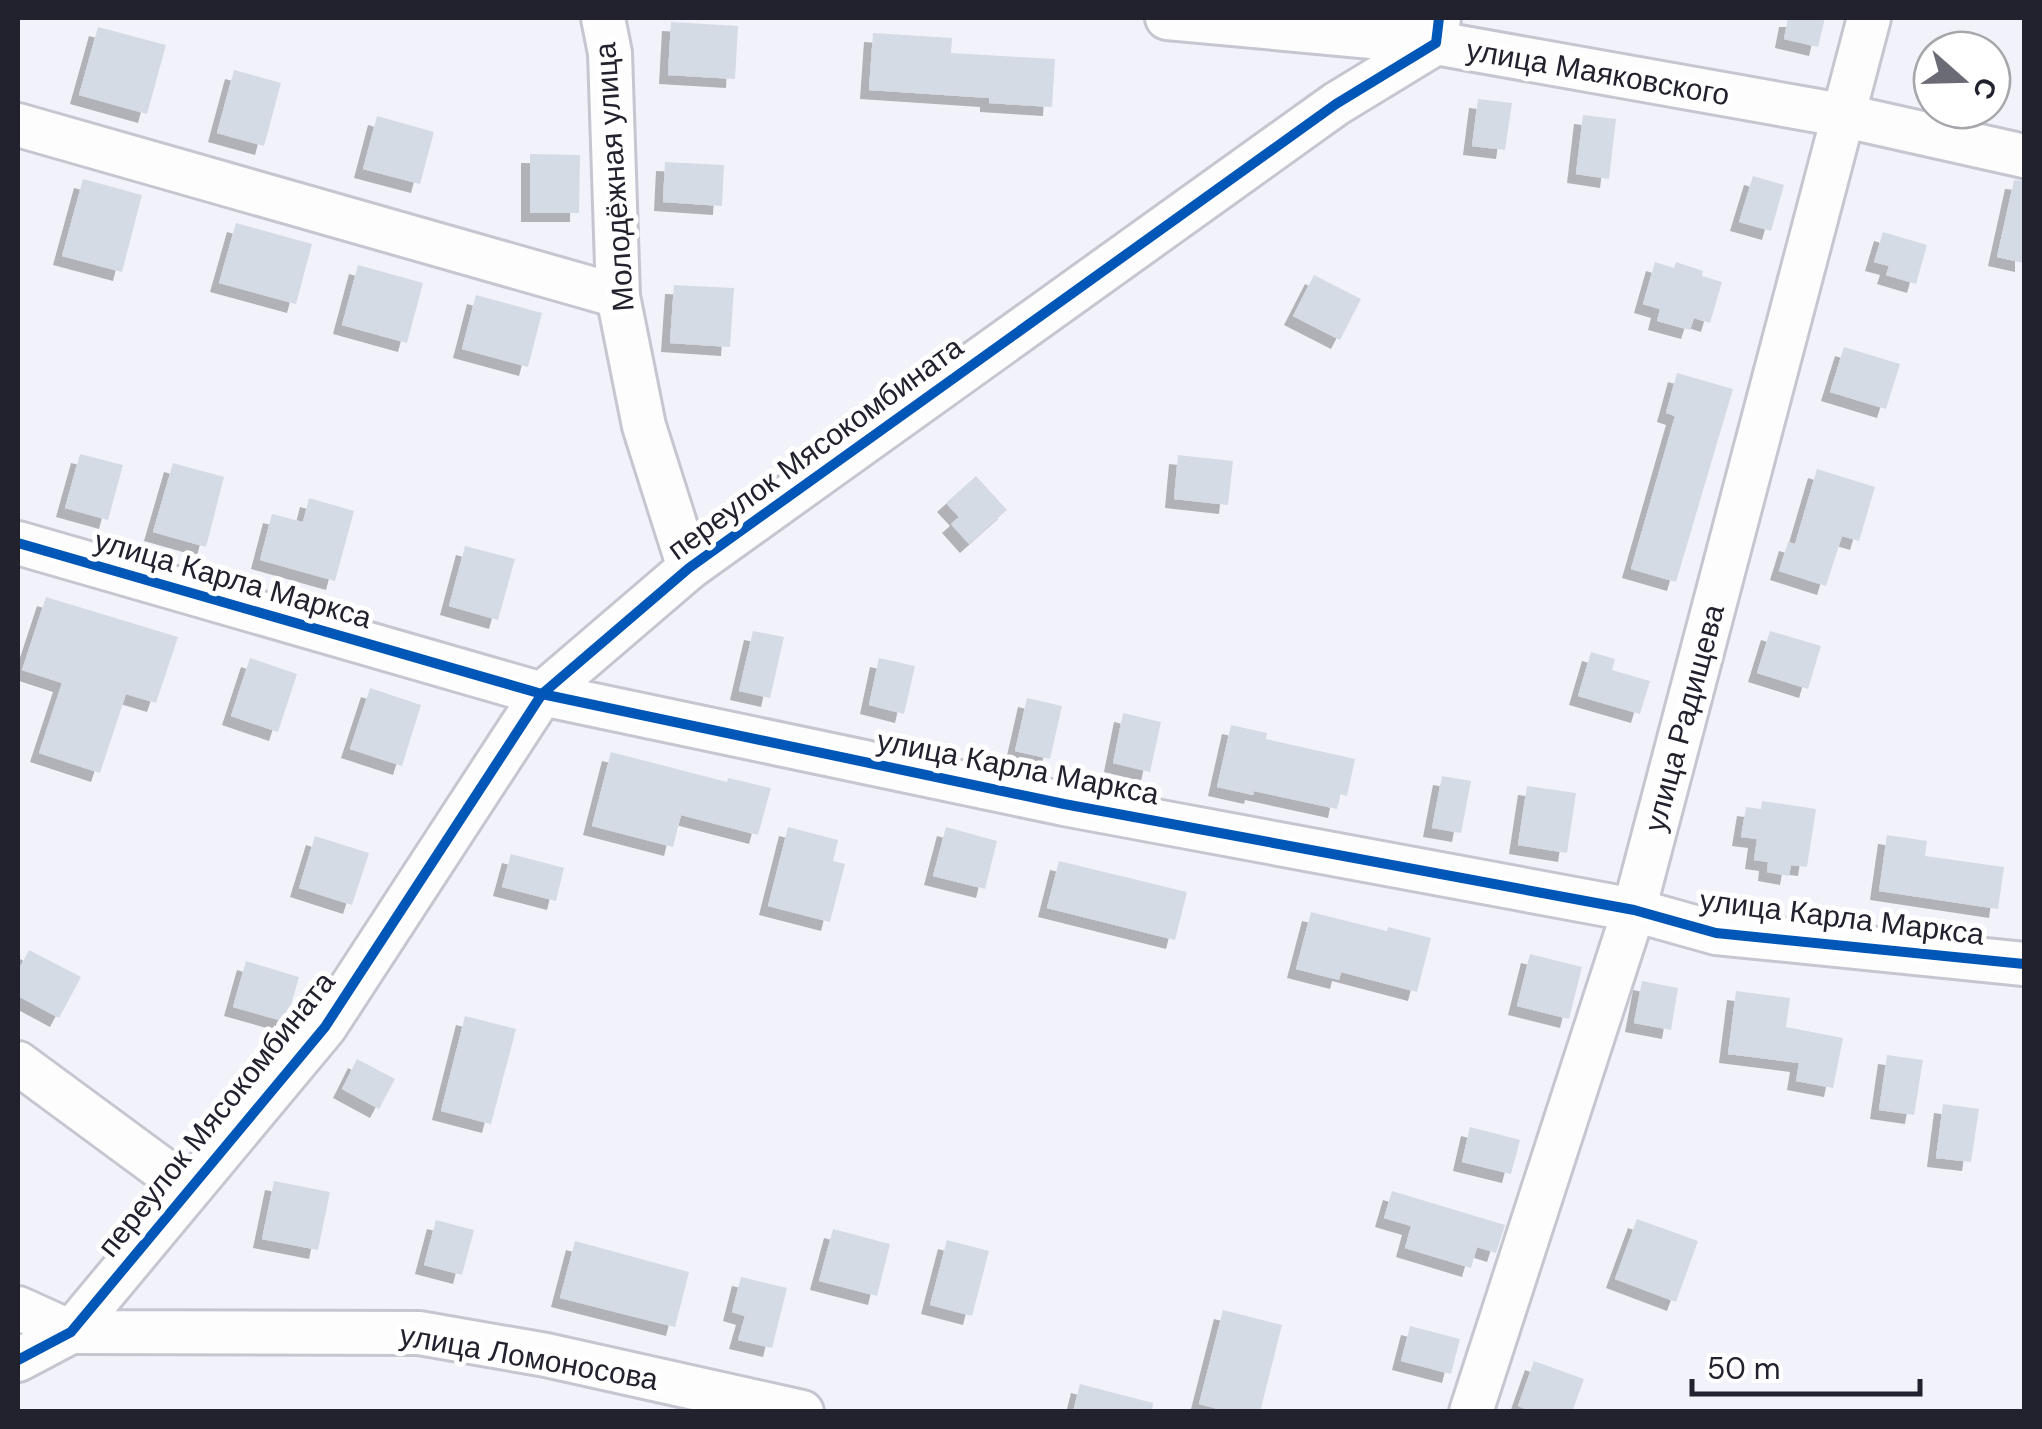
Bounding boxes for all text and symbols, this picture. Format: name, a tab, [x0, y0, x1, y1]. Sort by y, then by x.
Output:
street label: улица Маяковского	[1463, 30, 1733, 114]
north arrow	[1912, 30, 2012, 130]
street label: Молодёжная улица	[585, 41, 643, 313]
text: С	[1964, 73, 2006, 104]
street label: переулок Мясокомбината	[659, 327, 971, 568]
street label: улица Карла Маркса	[90, 521, 376, 637]
street label: улица Радищева	[1635, 600, 1733, 836]
street label: улица Карла Маркса	[874, 721, 1163, 814]
street label: улица Карла Маркса	[1698, 880, 1987, 954]
street label: переулок Мясокомбината	[89, 963, 343, 1265]
street label: улица Ломоносова	[397, 1315, 662, 1399]
scale bar	[1692, 1334, 1920, 1396]
text: 50 m	[1707, 1349, 1781, 1388]

